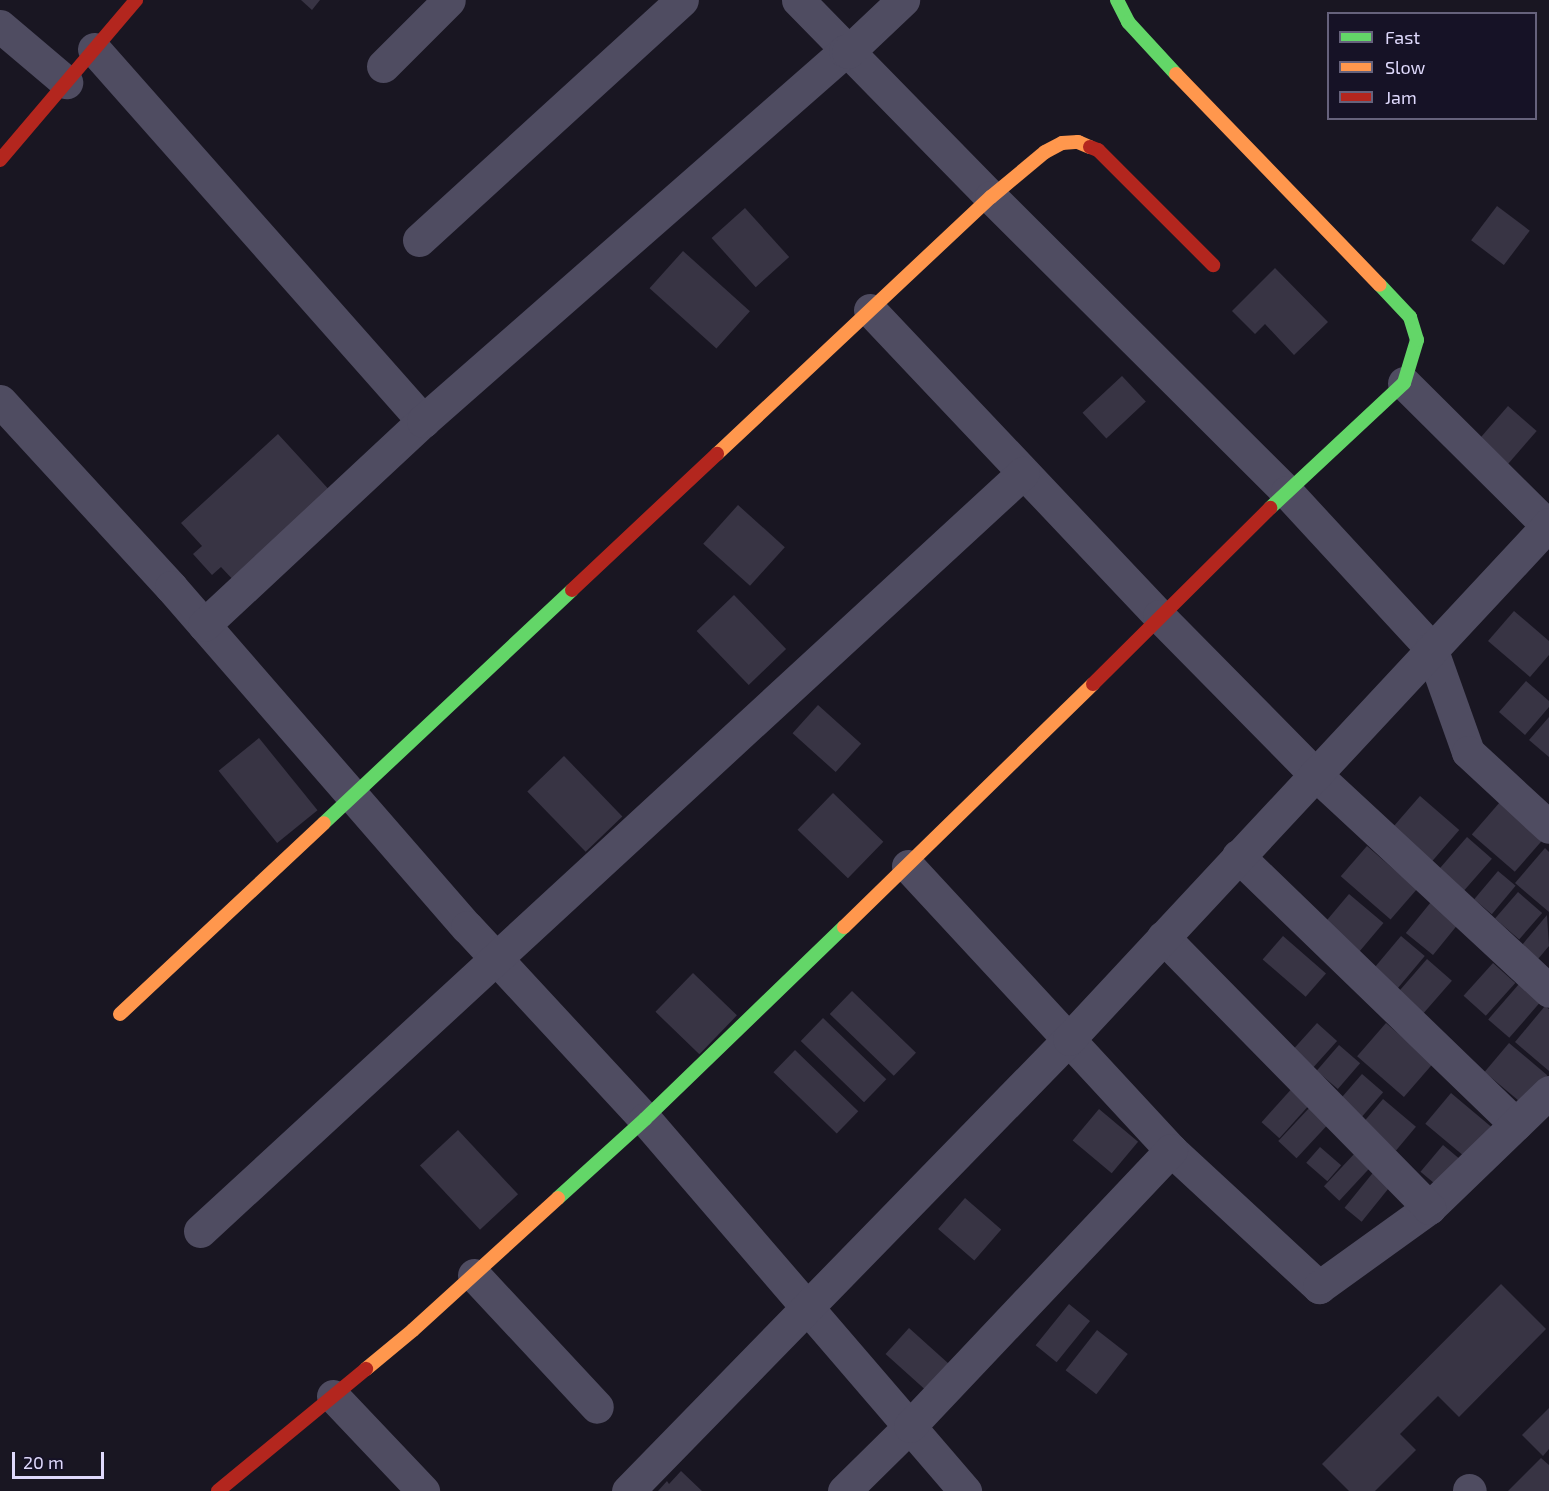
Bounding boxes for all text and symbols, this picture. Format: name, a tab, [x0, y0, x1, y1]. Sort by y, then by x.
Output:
legend	[1327, 12, 1537, 120]
text: Fast	[1385, 26, 1420, 48]
text: Slow	[1385, 56, 1425, 78]
text: Jam	[1385, 86, 1417, 108]
scale bar	[15, 1440, 106, 1478]
text: 20 m	[23, 1451, 64, 1473]

